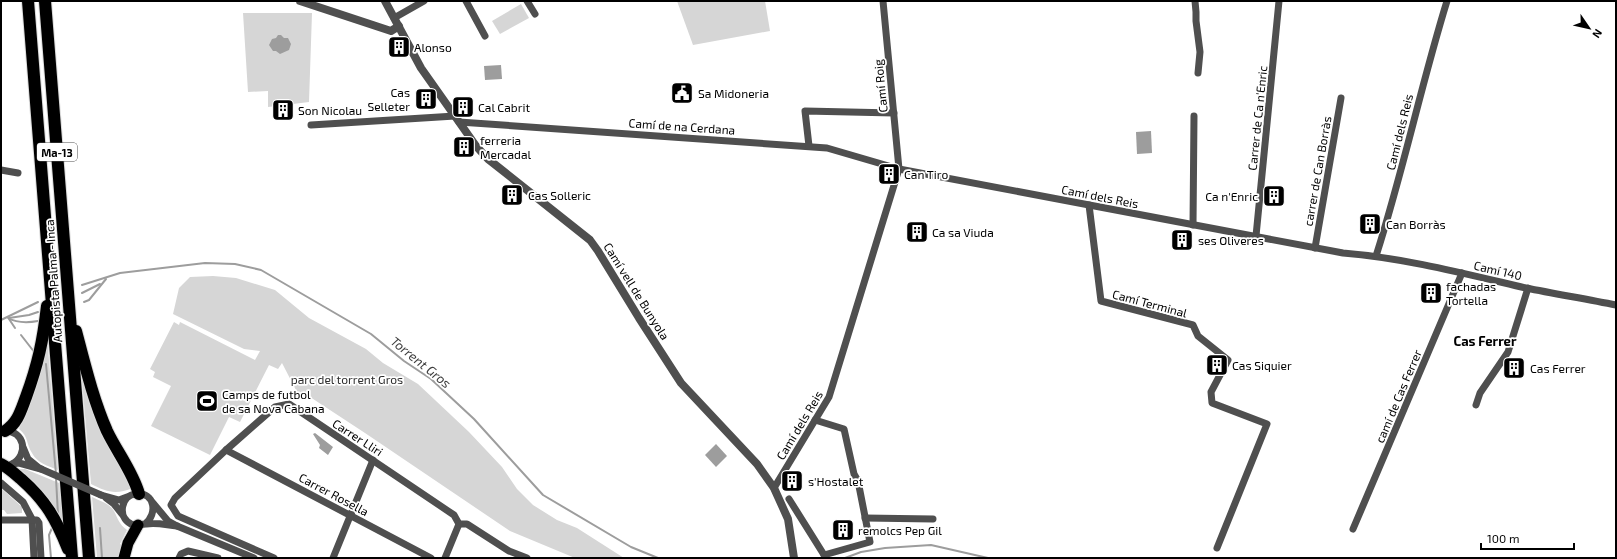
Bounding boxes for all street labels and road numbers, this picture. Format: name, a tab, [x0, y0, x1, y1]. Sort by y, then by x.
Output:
street label: Camí Roig	[870, 58, 890, 113]
street label: Carrer de Ca n'Enric	[1245, 65, 1269, 171]
street label: Camí dels Reis	[1383, 92, 1415, 172]
street label: Camí de na Cerdana	[628, 115, 736, 137]
street label: carrer de Can Borràs	[1300, 115, 1334, 227]
road number: Ma-13	[37, 143, 77, 161]
street label: Camí dels Reis	[1060, 182, 1140, 210]
street label: Autopista Palma - Inca	[42, 219, 64, 343]
street label: Camí vell de Bunyola	[601, 240, 673, 342]
street label: Camí 140	[1473, 258, 1523, 282]
street label: Camí Terminal	[1111, 286, 1189, 320]
street label: camí de Cas Ferrer	[1372, 347, 1424, 445]
street label: Camí dels Reis	[773, 388, 825, 462]
street label: Carrer Lliri	[330, 416, 386, 458]
street label: Carrer Rosella	[297, 470, 371, 518]

